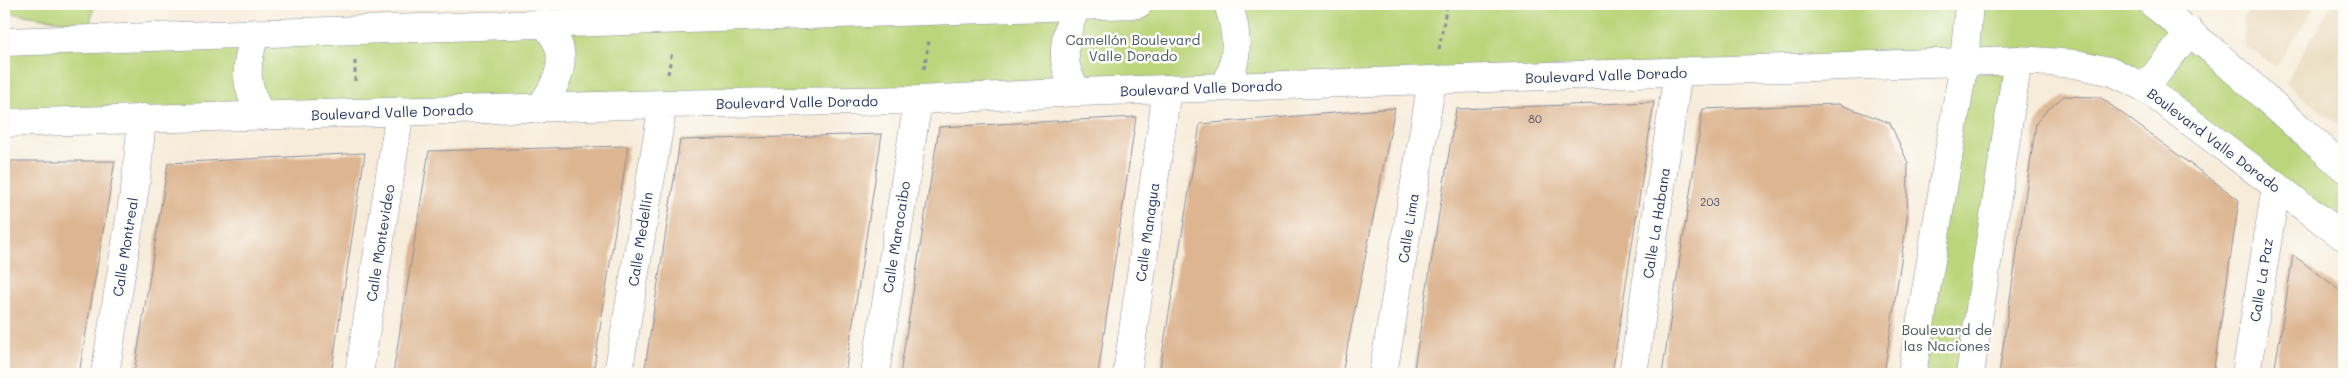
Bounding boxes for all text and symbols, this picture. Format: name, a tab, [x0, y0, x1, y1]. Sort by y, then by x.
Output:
park label: Camellón Boulevard Valle Dorado	[1066, 30, 1201, 65]
street label: Boulevard Valle Dorado	[1525, 63, 1687, 87]
street label: Boulevard Valle Dorado	[1120, 76, 1282, 100]
street label: Boulevard Valle Dorado	[2144, 84, 2284, 196]
street label: Boulevard Valle Dorado	[716, 91, 878, 113]
street label: Boulevard Valle Dorado	[311, 100, 473, 124]
house number: 80	[1528, 111, 1542, 126]
street label: Calle La Habana	[1638, 166, 1674, 280]
street label: Calle Maracaibo	[878, 180, 914, 294]
street label: Calle Managua	[1131, 181, 1163, 283]
street label: Calle Montevideo	[361, 183, 399, 303]
street label: Calle Medellín	[623, 190, 657, 288]
street label: Calle Lima	[1393, 192, 1423, 264]
house number: 203	[1700, 194, 1720, 209]
street label: Calle Montreal	[108, 196, 142, 298]
street label: Calle La Paz	[2245, 237, 2277, 323]
park label: Boulevard de las Naciones	[1902, 320, 1992, 355]

